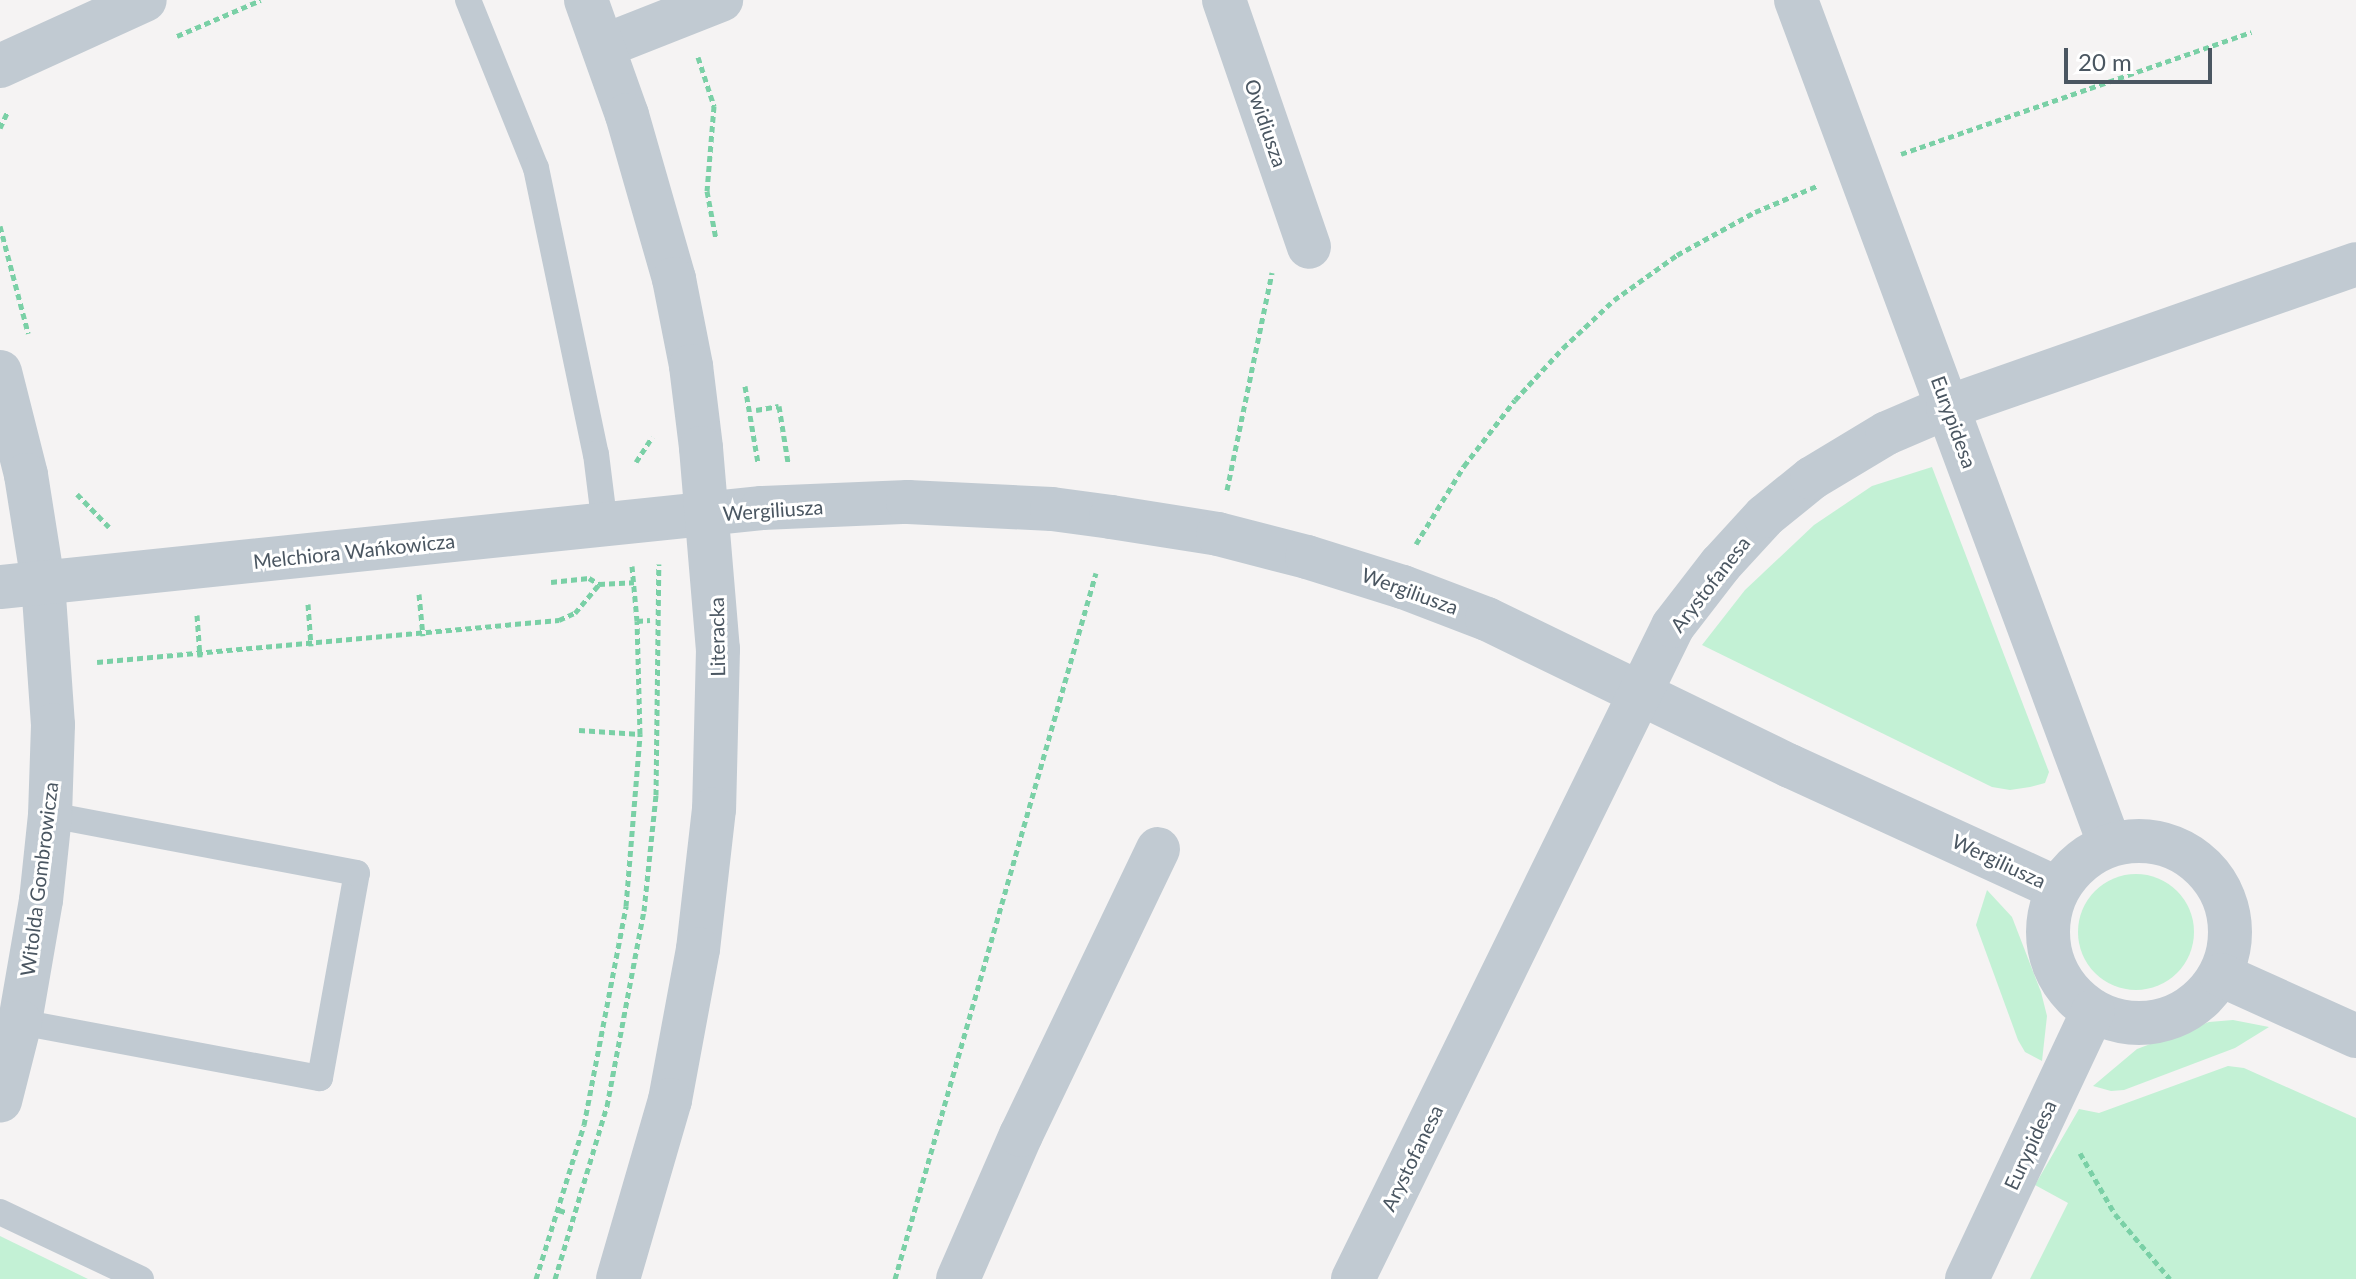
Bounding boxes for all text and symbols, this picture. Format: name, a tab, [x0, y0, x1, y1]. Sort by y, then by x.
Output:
scale bar	[2068, 32, 2216, 82]
text: 20 m	[2078, 47, 2132, 76]
street label: Owidiusza	[1240, 76, 1292, 170]
street label: Eurypidesa	[1926, 373, 1982, 471]
street label: Wergiliusza	[722, 495, 824, 525]
street label: Melchiora Wańkowicza	[252, 528, 456, 574]
street label: Arystofanesa	[1665, 531, 1755, 637]
street label: Wergiliusza	[1359, 563, 1461, 619]
street label: Literacka	[704, 597, 730, 677]
street label: Witolda Gombrowicza	[15, 781, 63, 977]
street label: Wergiliusza	[1948, 829, 2050, 893]
street label: Eurypidesa	[1999, 1096, 2061, 1194]
street label: Arystofanesa	[1376, 1101, 1448, 1215]

